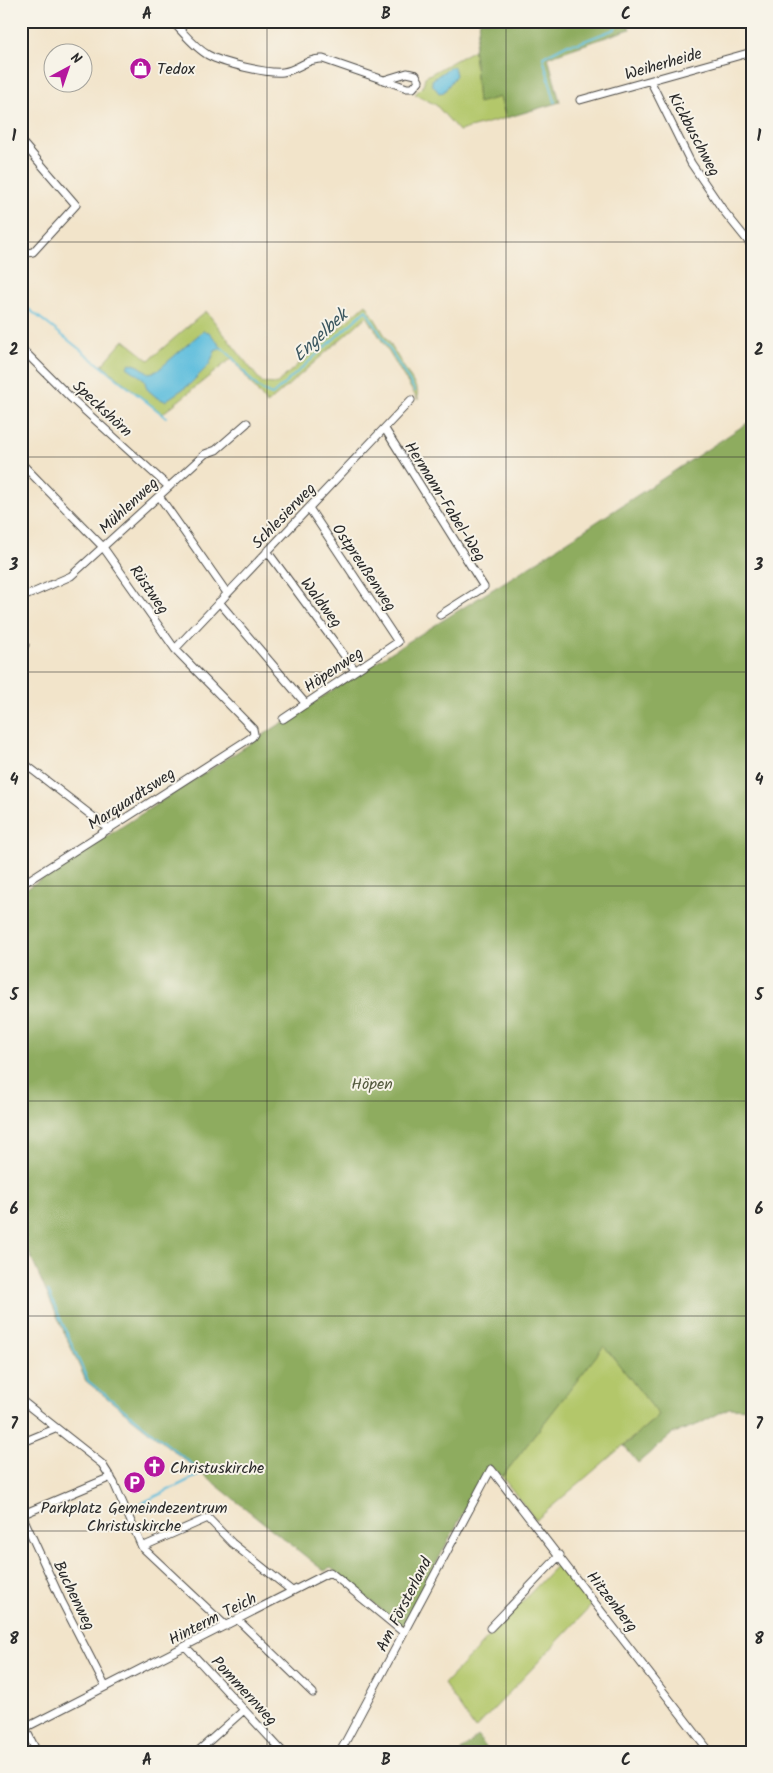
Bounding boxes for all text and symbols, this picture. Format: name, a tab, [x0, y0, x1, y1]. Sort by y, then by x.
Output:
text: A	[142, 2, 152, 27]
text: B	[381, 2, 391, 27]
text: C	[621, 2, 631, 27]
street label: Weiherheide	[622, 41, 705, 87]
north arrow	[42, 42, 92, 92]
text: N	[65, 48, 86, 70]
shop icon: Tedox	[129, 56, 153, 80]
place label: Tedox	[157, 57, 196, 82]
street label: Kickbuschweg	[661, 88, 726, 181]
text: 1	[12, 124, 17, 149]
text: 1	[757, 124, 762, 149]
water label: Engelbek	[287, 301, 357, 370]
text: 2	[9, 338, 19, 363]
text: 2	[754, 338, 764, 363]
street label: Speckshörn	[66, 375, 138, 444]
street label: Hermann-Fabel-Weg	[398, 437, 492, 567]
street label: Mühlenweg	[93, 472, 165, 541]
street label: Schlesierweg	[246, 477, 322, 555]
street label: Ostpreußenweg	[325, 519, 402, 617]
text: 3	[9, 553, 19, 578]
text: 3	[754, 553, 764, 578]
street label: Rüstweg	[123, 560, 175, 620]
street label: Waldweg	[294, 572, 348, 633]
street label: Höpenweg	[299, 641, 369, 699]
street label: Marquardtsweg	[83, 762, 181, 837]
text: 4	[10, 768, 19, 793]
text: 4	[755, 768, 764, 793]
text: 5	[9, 983, 20, 1008]
text: 5	[754, 983, 765, 1008]
park label: Höpen	[351, 1072, 393, 1097]
text: 6	[10, 1197, 19, 1222]
text: 6	[755, 1197, 764, 1222]
text: 7	[10, 1412, 18, 1437]
text: 7	[755, 1412, 763, 1437]
church icon: Christuskirche	[142, 1455, 166, 1479]
place label: Christuskirche	[170, 1456, 264, 1481]
parking icon: Parkplatz Gemeindezentrum Christuskirche	[122, 1471, 146, 1495]
place label: Parkplatz Gemeindezentrum Christuskirche	[41, 1496, 228, 1539]
street label: Am Försterland	[370, 1552, 439, 1656]
street label: Buchenweg	[46, 1557, 101, 1635]
street label: Hitzenberg	[580, 1566, 644, 1638]
street label: Hinterm Teich	[164, 1586, 261, 1652]
text: 8	[9, 1627, 19, 1652]
text: 8	[754, 1627, 764, 1652]
street label: Pommernweg	[205, 1650, 283, 1732]
text: A	[142, 1748, 152, 1773]
text: B	[381, 1748, 391, 1773]
text: C	[621, 1748, 631, 1773]

